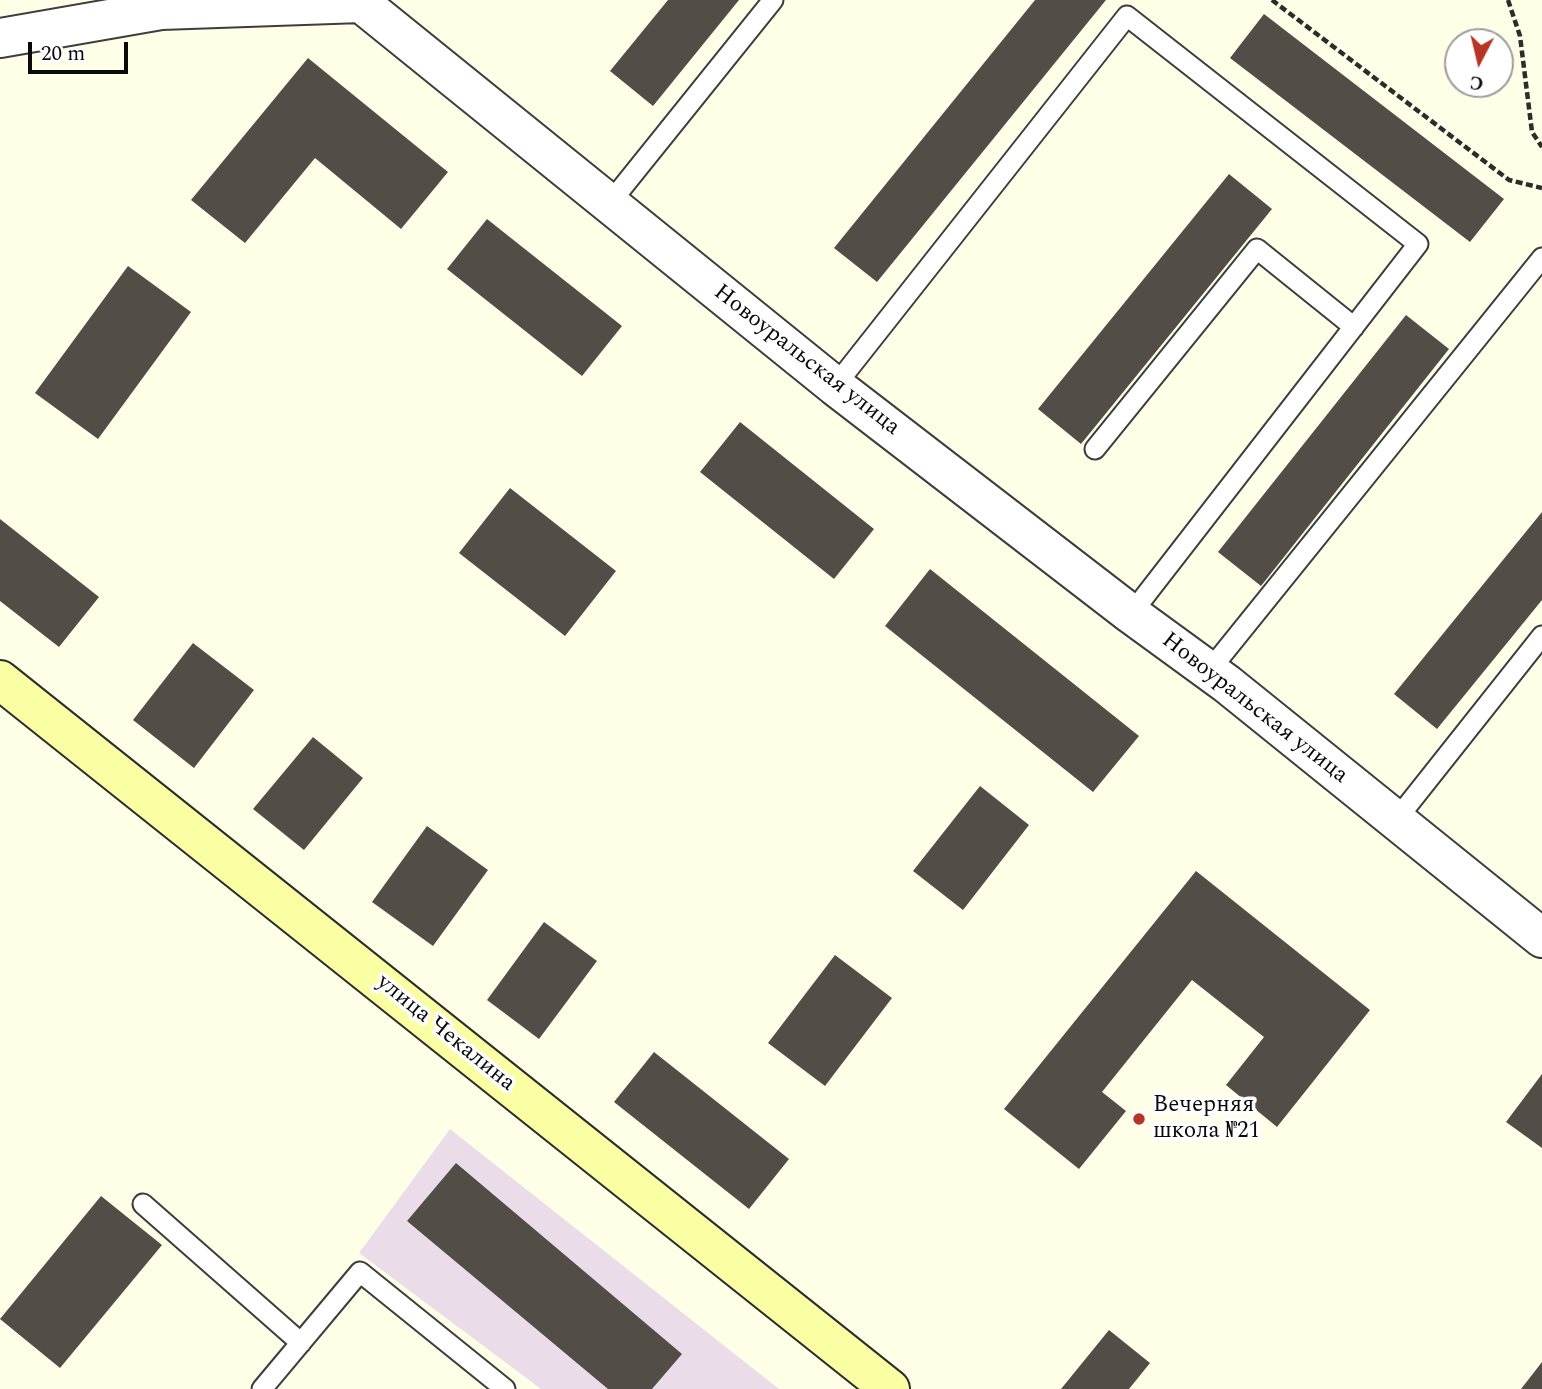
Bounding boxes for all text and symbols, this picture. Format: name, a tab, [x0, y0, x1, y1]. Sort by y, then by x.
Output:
scale bar	[32, 28, 131, 72]
north arrow	[1444, 28, 1514, 98]
text: 20 m	[41, 38, 85, 70]
text: С	[1468, 67, 1485, 98]
street label: Новоуральская улица	[707, 280, 905, 442]
street label: Новоуральская улица	[1155, 628, 1353, 790]
street label: улица Чекалина	[370, 970, 520, 1098]
place label: Вечерняя школа №21	[1153, 1092, 1260, 1146]
marker: Вечерняя школа №21	[1131, 1111, 1147, 1127]

